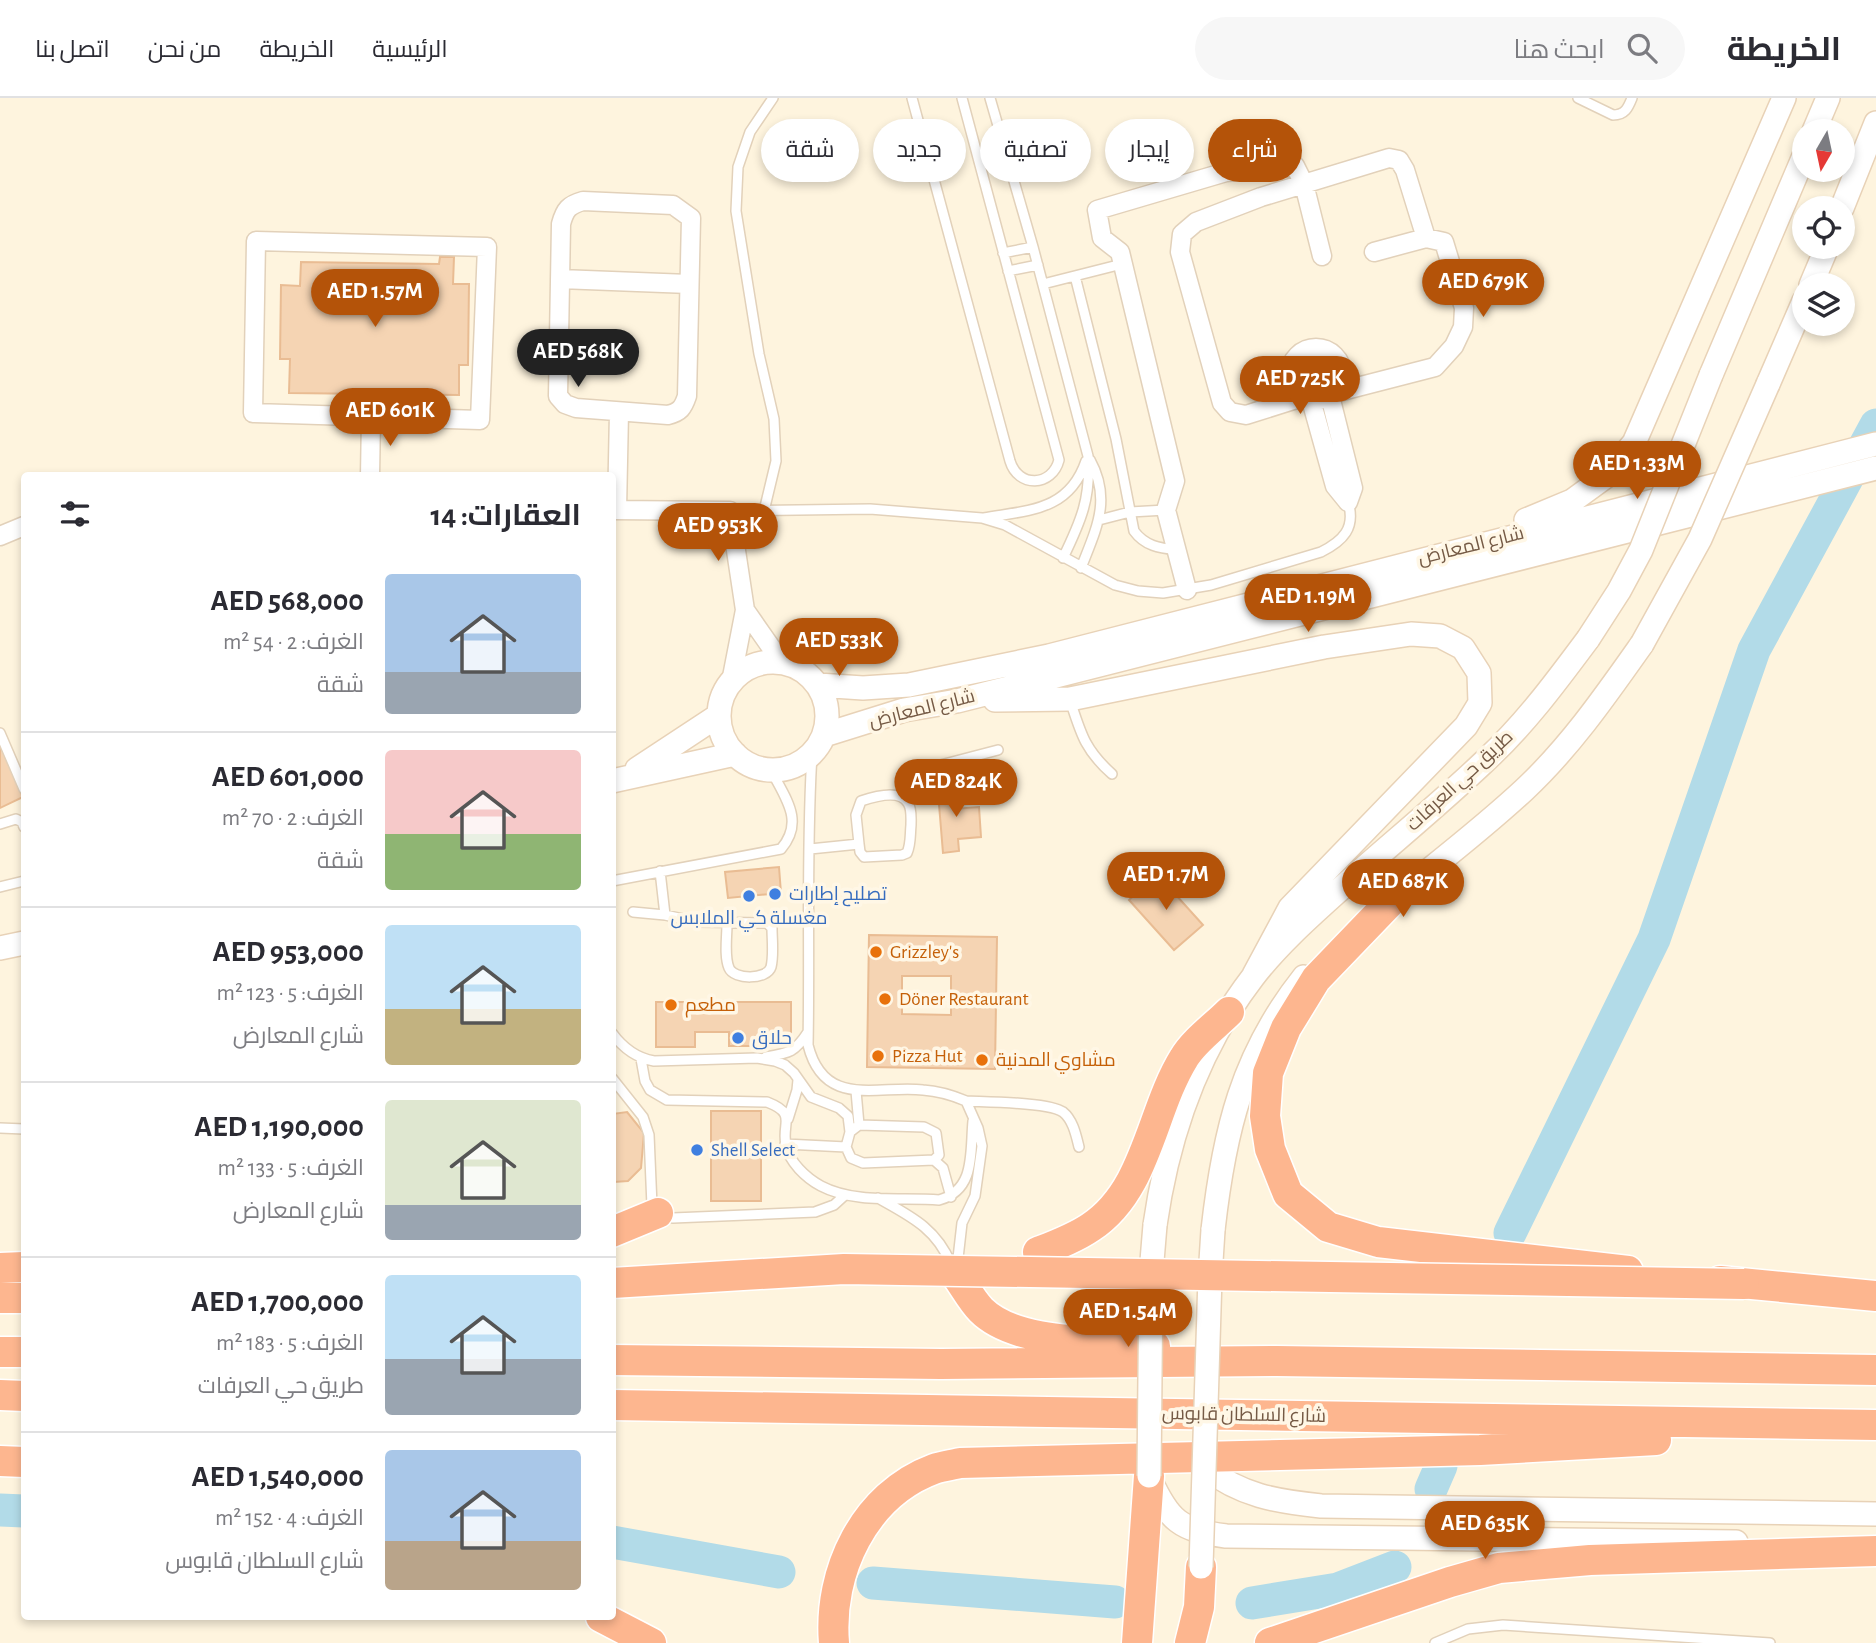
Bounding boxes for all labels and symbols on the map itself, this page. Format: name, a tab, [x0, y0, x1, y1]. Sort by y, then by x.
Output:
north arrow	[1792, 119, 1855, 182]
pin: AED 679K	[1411, 260, 1555, 319]
pin: AED 1.57M	[295, 270, 455, 329]
pin: AED 568K	[506, 330, 650, 389]
pin: AED 725K	[1228, 356, 1372, 416]
pin: AED 601K	[318, 388, 462, 448]
pin: AED 1.33M	[1557, 442, 1717, 501]
pin: AED 953K	[646, 504, 790, 563]
street label: شارع المعارض	[1416, 523, 1527, 571]
pin: AED 1.19M	[1228, 574, 1388, 634]
pin: AED 533K	[767, 618, 911, 678]
street label: شارع المعارض	[867, 686, 978, 734]
street label: طريق حي العرفات	[1403, 727, 1519, 838]
pin: AED 824K	[884, 760, 1028, 819]
pin: AED 1.7M	[1094, 852, 1238, 912]
pin: AED 687K	[1331, 860, 1475, 919]
place label: تصليح إطارات	[789, 885, 887, 907]
marker: تصليح إطارات	[767, 886, 783, 902]
marker: مغسلة كي الملابس	[741, 888, 757, 904]
place label: مغسلة كي الملابس	[670, 909, 828, 932]
place label: Grizzley's	[890, 943, 959, 962]
marker: Grizzley's	[868, 944, 884, 960]
place label: Döner Restaurant	[899, 990, 1029, 1009]
marker: Döner Restaurant	[877, 991, 893, 1007]
place label: مطعم	[685, 996, 736, 1018]
marker: مطعم	[663, 997, 679, 1013]
place label: حلاق	[752, 1029, 792, 1050]
marker: حلاق	[730, 1030, 746, 1046]
place label: Pizza Hut	[892, 1047, 963, 1066]
marker: Pizza Hut	[870, 1048, 886, 1064]
place label: مشاوي المدنية	[996, 1050, 1116, 1074]
marker: مشاوي المدنية	[974, 1052, 990, 1068]
place label: Shell Select	[711, 1141, 795, 1160]
marker: Shell Select	[689, 1142, 705, 1158]
pin: AED 1.54M	[1048, 1290, 1208, 1349]
street label: شارع السلطان قابوس	[1162, 1403, 1326, 1429]
pin: AED 635K	[1413, 1502, 1557, 1561]

